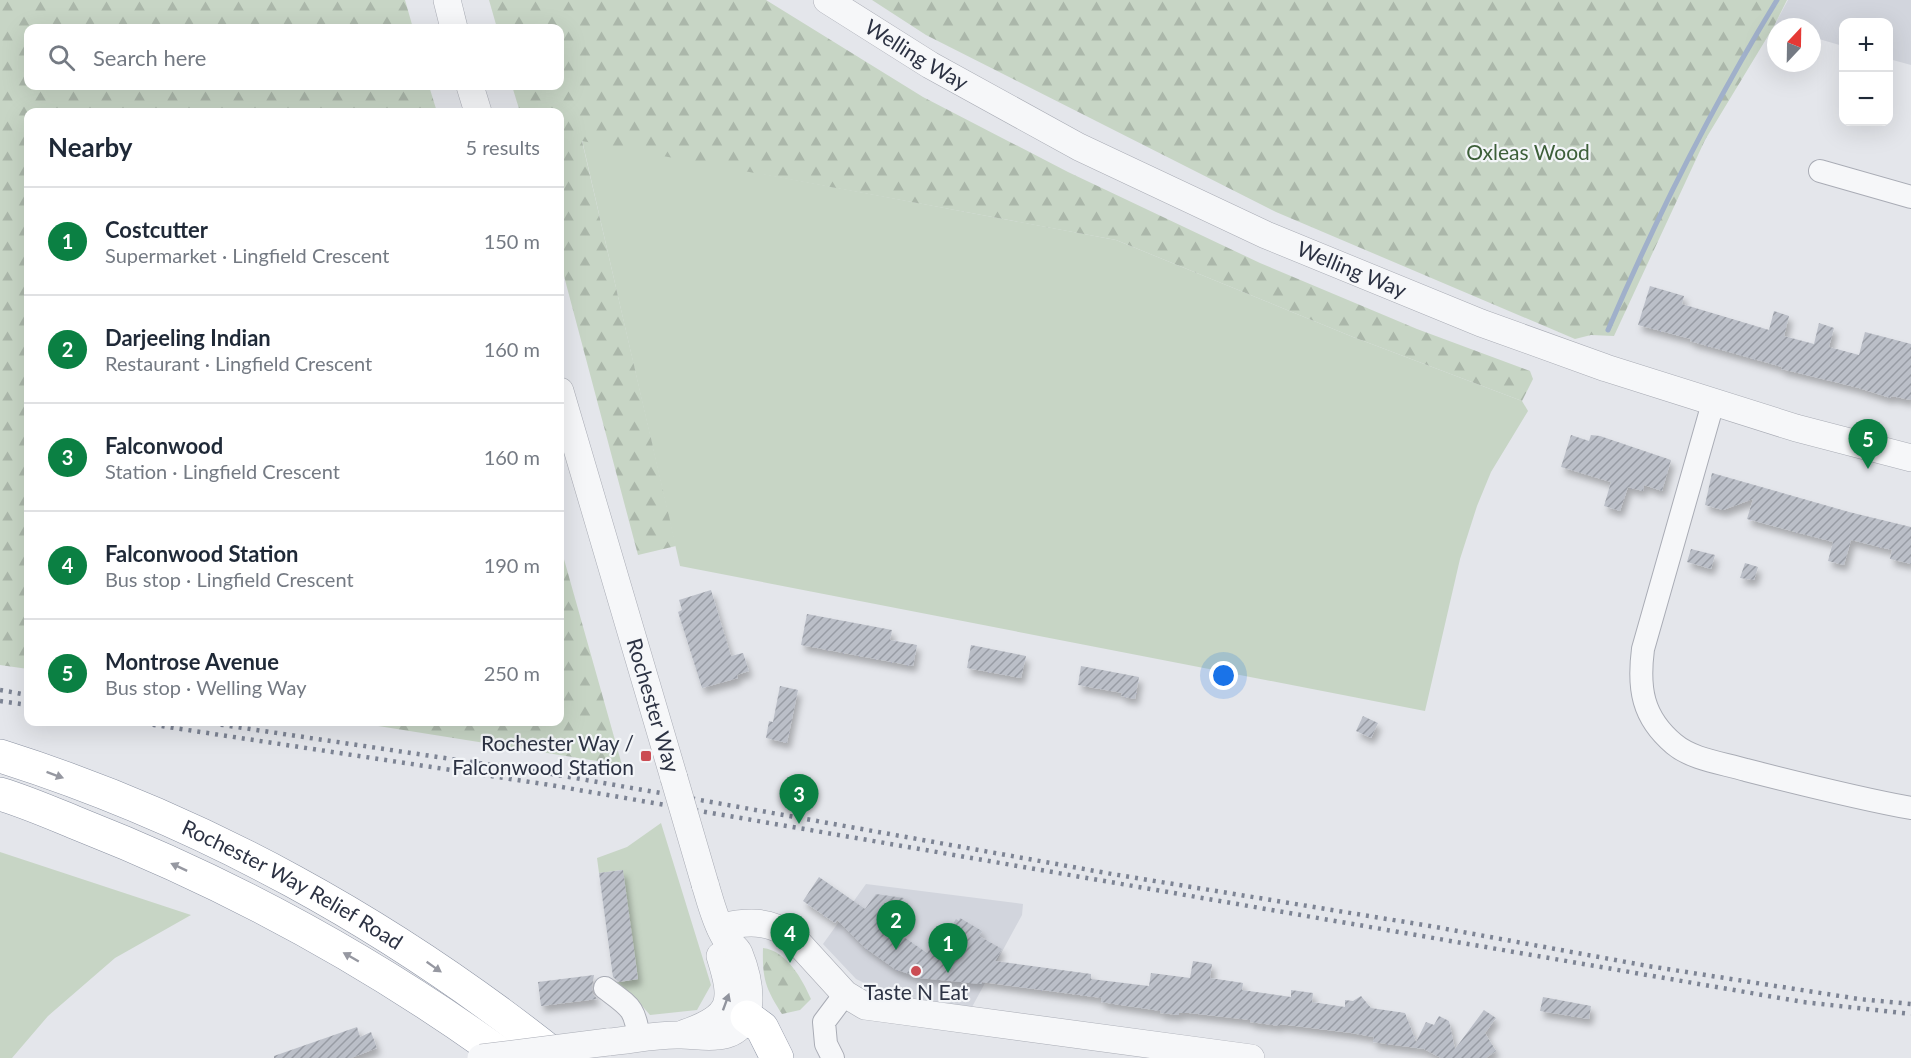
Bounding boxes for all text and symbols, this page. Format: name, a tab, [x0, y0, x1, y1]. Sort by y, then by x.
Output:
street label: Welling Way	[861, 13, 973, 95]
north arrow	[1767, 18, 1821, 72]
map controls	[1839, 18, 1893, 126]
button: +	[1839, 18, 1893, 72]
search box	[24, 24, 564, 90]
icon: search	[45, 41, 78, 74]
text: Search here	[93, 44, 206, 71]
button: −	[1839, 72, 1893, 126]
text: Nearby	[48, 131, 133, 163]
text: 5 results	[465, 135, 540, 159]
park label: Oxleas Wood	[1466, 139, 1590, 164]
text: Costcutter	[105, 216, 208, 243]
text: 1	[62, 229, 73, 253]
text: 150 m	[484, 229, 540, 253]
street label: Welling Way	[1294, 235, 1411, 302]
text: Supermarket · Lingfield Crescent	[105, 243, 389, 267]
text: Darjeeling Indian	[105, 324, 271, 351]
text: 2	[62, 337, 73, 361]
text: 160 m	[484, 337, 540, 361]
text: Restaurant · Lingfield Crescent	[105, 351, 372, 375]
pin: 5	[1848, 420, 1888, 469]
text: Falconwood	[105, 432, 223, 459]
text: 3	[62, 445, 73, 469]
text: 160 m	[484, 445, 540, 469]
text: Station · Lingfield Crescent	[105, 459, 340, 483]
text: Falconwood Station	[105, 540, 299, 567]
text: 4	[62, 553, 73, 577]
text: 190 m	[484, 553, 540, 577]
text: Bus stop · Lingfield Crescent	[105, 567, 354, 591]
street label: Rochester Way	[623, 635, 686, 775]
text: Montrose Avenue	[105, 648, 279, 675]
text: 5	[62, 661, 73, 685]
text: 250 m	[484, 661, 540, 685]
your location	[1209, 661, 1238, 690]
text: Bus stop · Welling Way	[105, 675, 307, 699]
place label: Rochester Way / Falconwood Station	[452, 730, 634, 779]
marker: Rochester Way / Falconwood Station	[639, 749, 653, 763]
one-way arrow	[47, 770, 65, 780]
pin: 3	[780, 774, 818, 824]
street label: Rochester Way Relief Road	[179, 814, 408, 954]
one-way arrow	[170, 863, 187, 872]
pin: 2	[876, 900, 916, 950]
pin: 4	[770, 914, 810, 963]
pin: 1	[928, 924, 968, 973]
one-way arrow	[343, 952, 359, 963]
one-way arrow	[426, 961, 442, 973]
marker: Taste N Eat	[909, 964, 923, 978]
place label: Taste N Eat	[864, 979, 969, 1004]
one-way arrow	[721, 993, 731, 1011]

